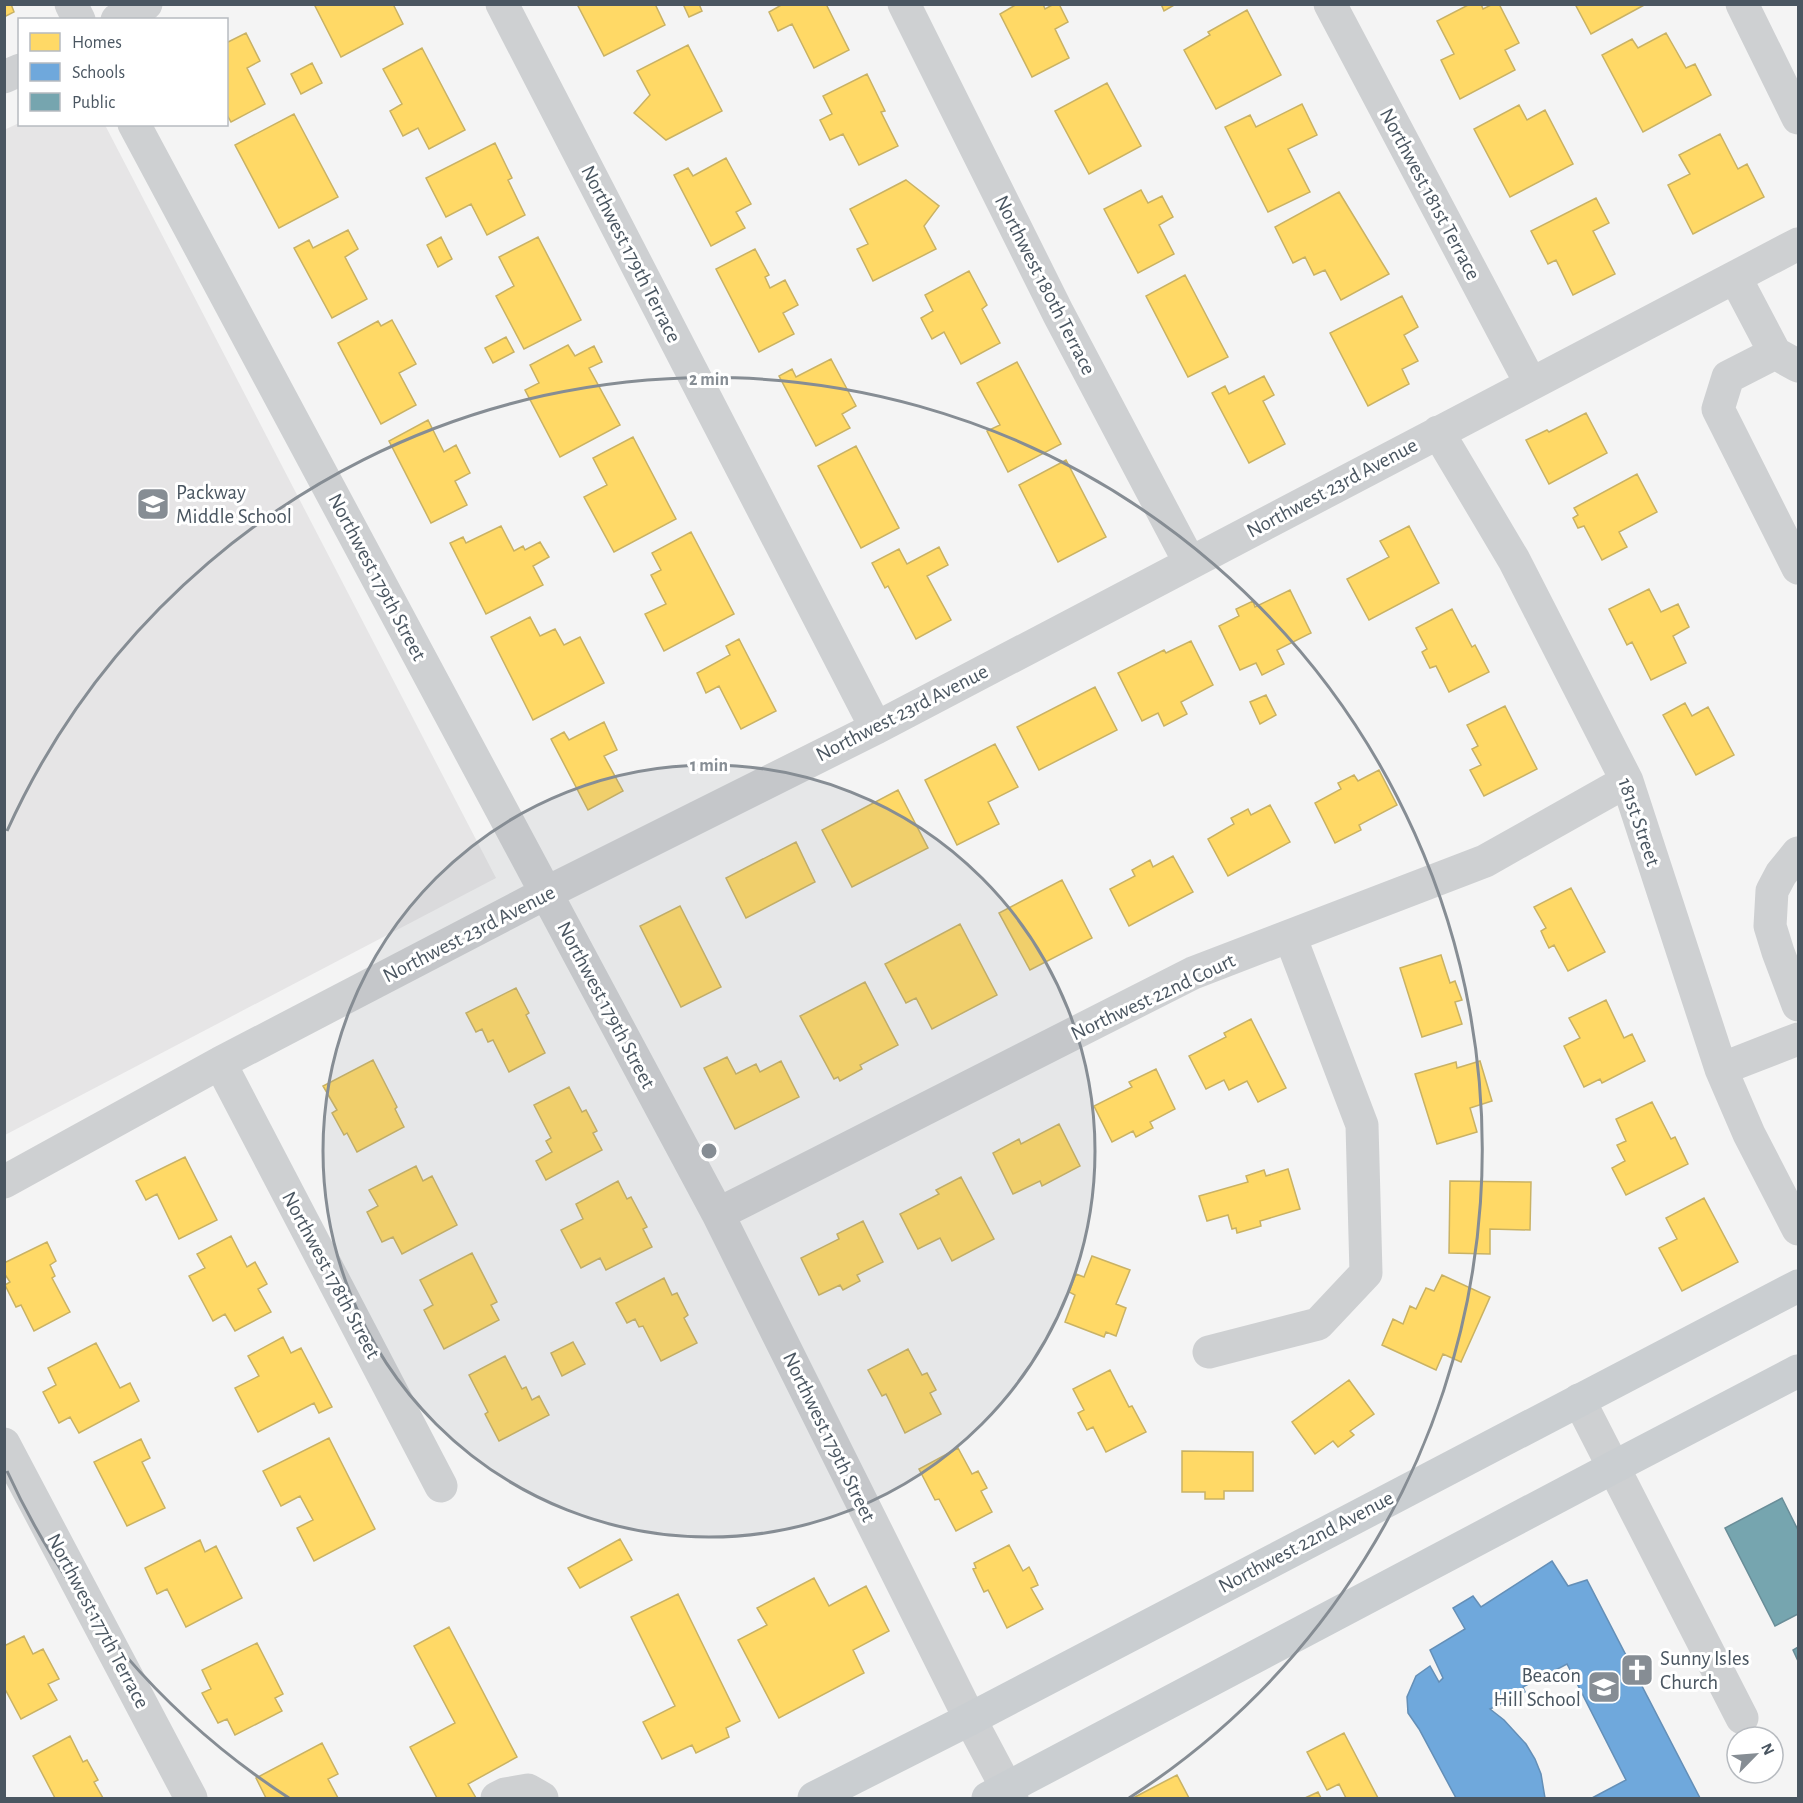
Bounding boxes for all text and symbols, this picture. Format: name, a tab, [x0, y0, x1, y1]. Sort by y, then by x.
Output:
legend	[18, 18, 228, 126]
text: Homes	[72, 34, 122, 52]
text: Schools	[72, 64, 125, 82]
text: Public	[72, 94, 115, 112]
street label: Northwest 181st Terrace	[1376, 105, 1484, 283]
street label: Northwest 179th Terrace	[577, 162, 685, 346]
street label: Northwest 180th Terrace	[991, 192, 1099, 378]
text: 2 min	[689, 371, 729, 389]
street label: Northwest 23rd Avenue	[1243, 434, 1421, 542]
place label: Packway Middle School	[176, 482, 292, 527]
school or university icon: Packway Middle School	[135, 486, 171, 522]
street label: Northwest 179th Street	[324, 490, 430, 664]
street label: Northwest 23rd Avenue	[813, 661, 991, 765]
text: 1 min	[690, 757, 728, 775]
street label: 181st Street	[1614, 775, 1664, 869]
street label: Northwest 23rd Avenue	[380, 882, 558, 986]
street label: Northwest 179th Street	[553, 918, 659, 1092]
street label: Northwest 22nd Court	[1068, 950, 1239, 1044]
centre of rings	[699, 1141, 719, 1161]
street label: Northwest 178th Street	[278, 1188, 384, 1362]
street label: Northwest 179th Street	[779, 1349, 879, 1525]
street label: Northwest 22nd Avenue	[1215, 1487, 1397, 1597]
street label: Northwest 177th Terrace	[43, 1530, 153, 1712]
place label: Sunny Isles Church	[1660, 1648, 1750, 1693]
church icon: Sunny Isles Church	[1619, 1652, 1655, 1688]
place label: Beacon Hill School	[1493, 1665, 1581, 1710]
school or university icon: Beacon Hill School	[1586, 1669, 1622, 1705]
north arrow	[1725, 1725, 1785, 1785]
text: N	[1758, 1741, 1777, 1758]

